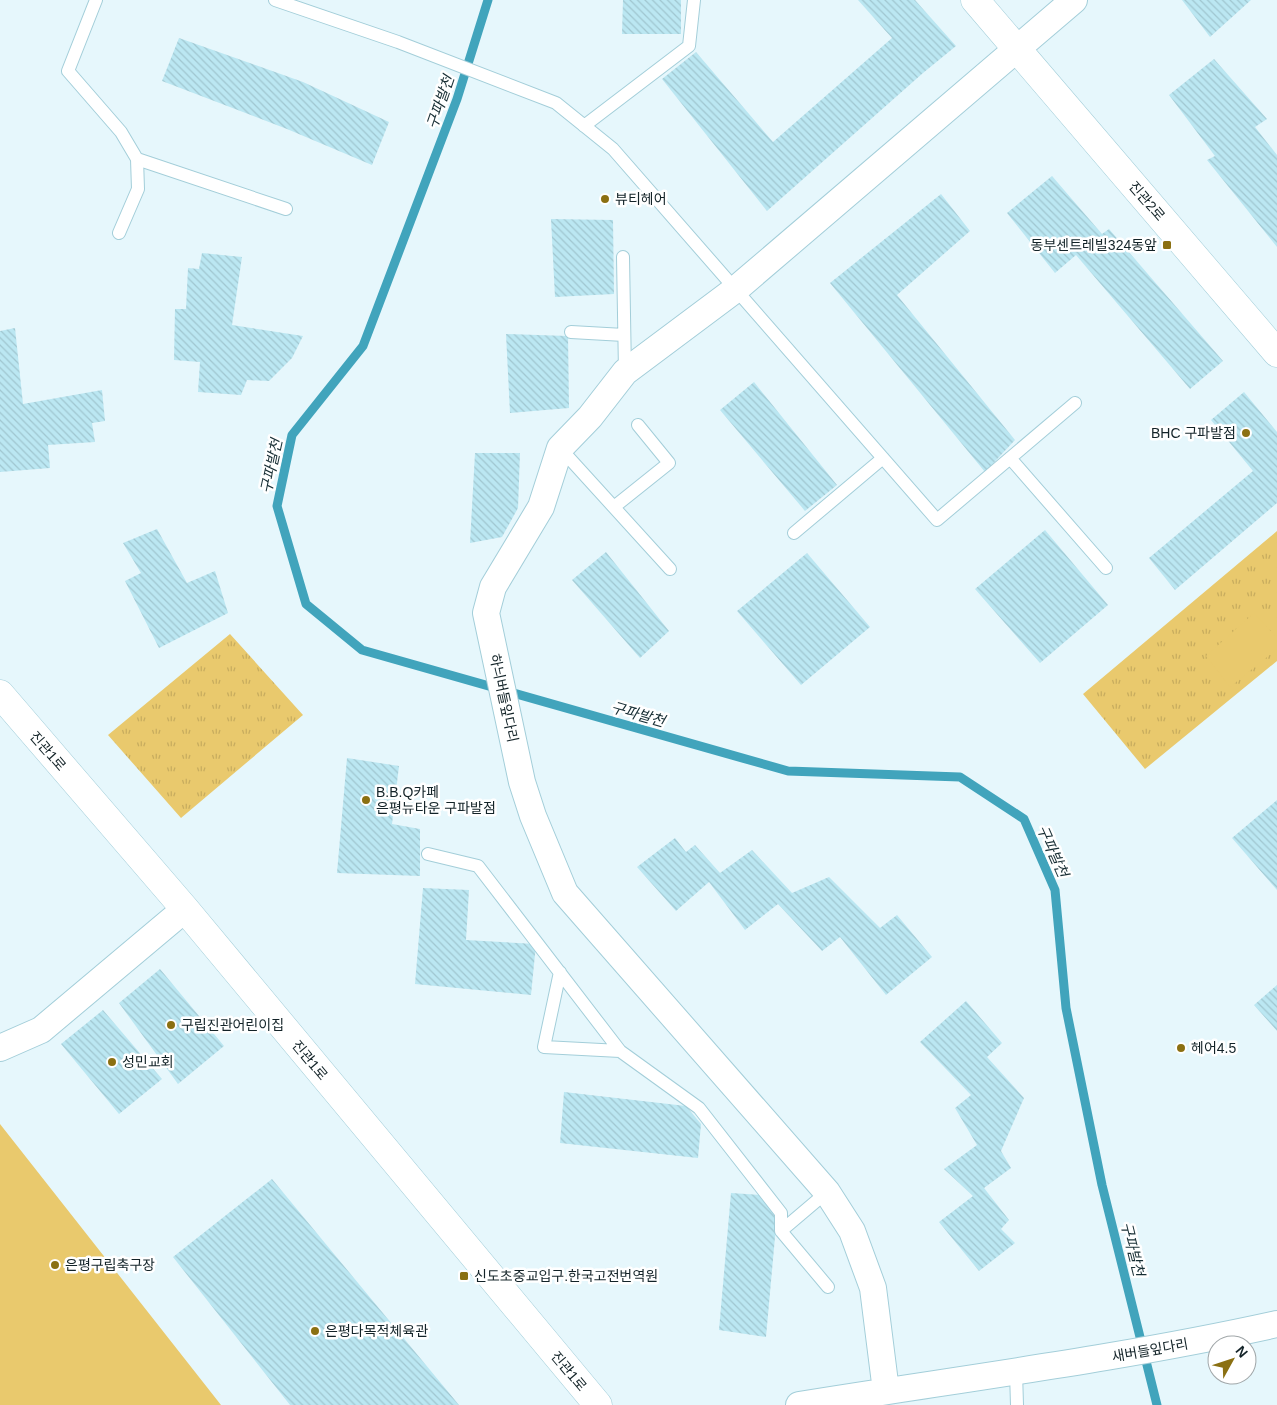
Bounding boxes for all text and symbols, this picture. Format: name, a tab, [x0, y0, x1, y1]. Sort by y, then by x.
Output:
water label: 구파발천	[423, 71, 458, 131]
street label: 진관2로	[1126, 178, 1168, 224]
place label: 뷰티헤어	[615, 191, 667, 207]
marker: 뷰티헤어	[599, 193, 611, 205]
place label: 동부센트레빌324동앞	[1031, 237, 1157, 253]
marker: 동부센트레빌324동앞	[1161, 239, 1173, 251]
place label: BHC 구파발점	[1151, 425, 1236, 441]
marker: BHC 구파발점	[1240, 427, 1252, 439]
water label: 구파발천	[257, 435, 286, 495]
street label: 하늬버들잎다리	[487, 652, 521, 744]
water label: 구파발천	[609, 698, 669, 730]
street label: 진관1로	[27, 728, 69, 774]
place label: B.B.Q카페 은평뉴타운 구파발점	[376, 784, 496, 816]
marker: B.B.Q카페 은평뉴타운 구파발점	[360, 794, 372, 806]
water label: 구파발천	[1034, 822, 1073, 882]
place label: 구립진관어린이집	[181, 1017, 284, 1033]
marker: 구립진관어린이집	[165, 1019, 177, 1031]
street label: 진관1로	[289, 1037, 331, 1083]
place label: 헤어4.5	[1191, 1040, 1236, 1056]
marker: 헤어4.5	[1175, 1042, 1187, 1054]
place label: 성민교회	[122, 1054, 174, 1070]
marker: 성민교회	[106, 1056, 118, 1068]
water label: 구파발천	[1118, 1220, 1148, 1280]
place label: 은평구립축구장	[65, 1257, 155, 1273]
marker: 은평구립축구장	[49, 1259, 61, 1271]
place label: 신도초중교입구.한국고전번역원	[474, 1268, 658, 1284]
marker: 신도초중교입구.한국고전번역원	[458, 1270, 470, 1282]
place label: 은평다목적체육관	[325, 1323, 428, 1339]
marker: 은평다목적체육관	[309, 1325, 321, 1337]
street label: 새버들잎다리	[1111, 1335, 1189, 1365]
north arrow	[1207, 1335, 1257, 1385]
text: N	[1233, 1343, 1251, 1361]
street label: 진관1로	[548, 1348, 590, 1394]

